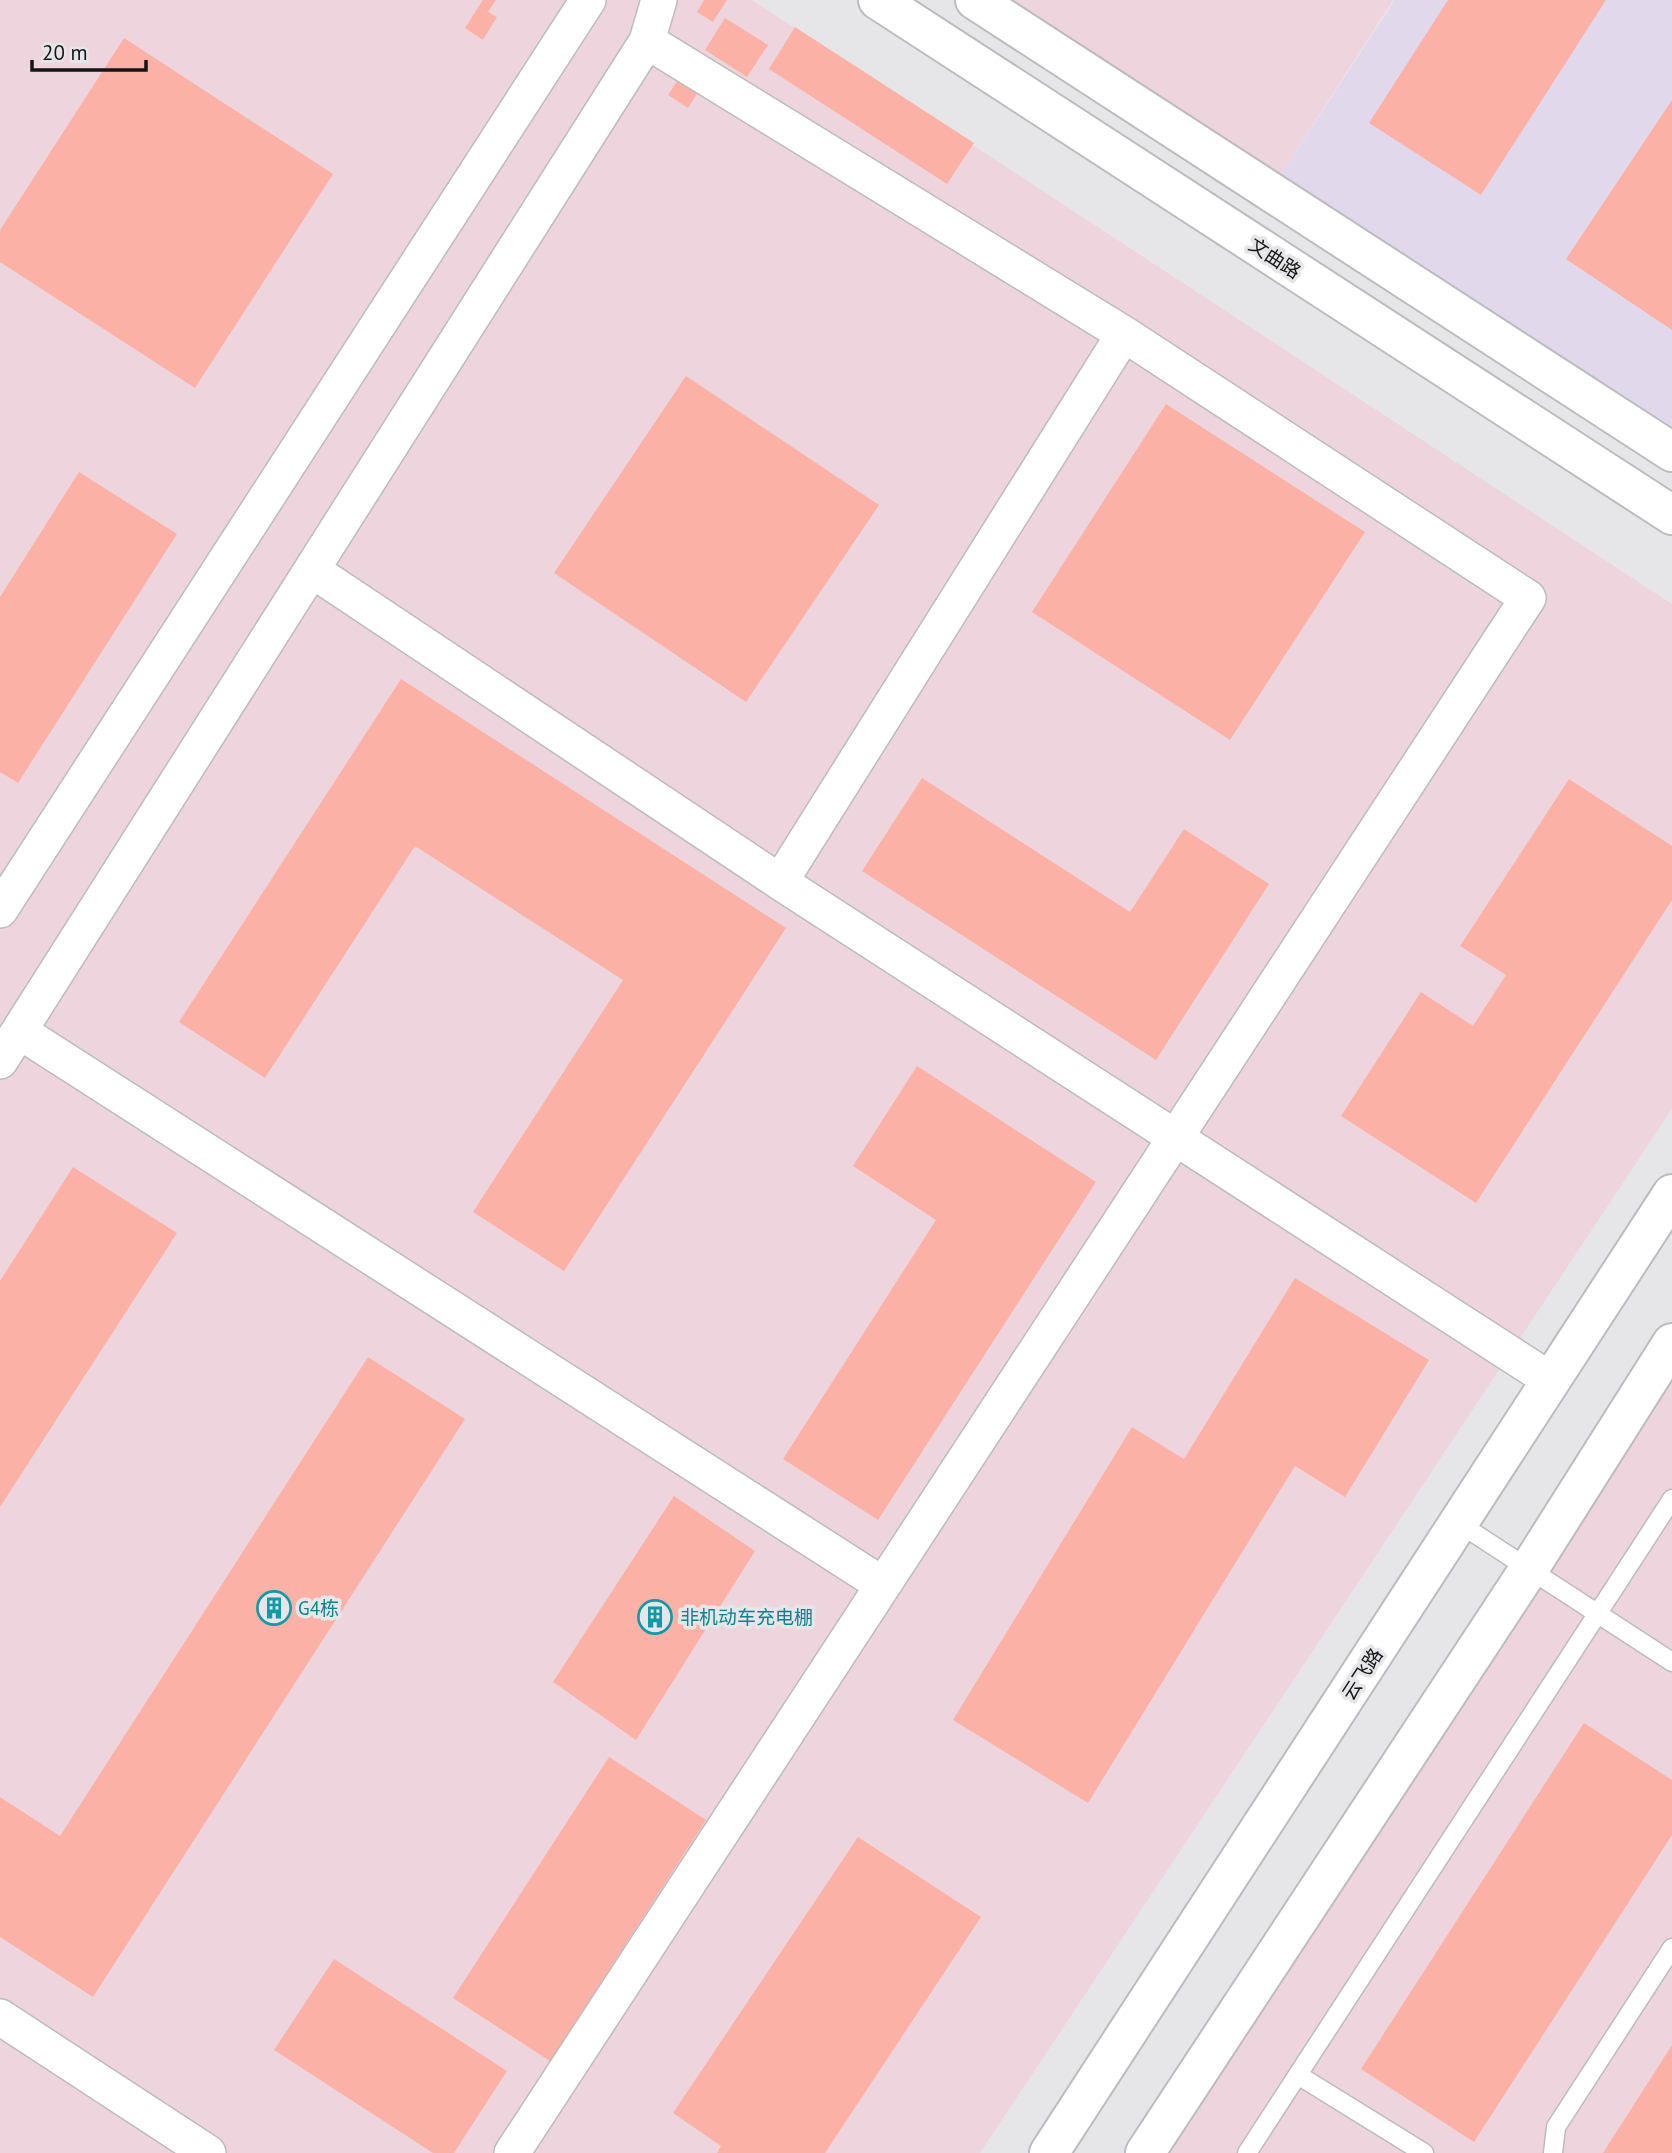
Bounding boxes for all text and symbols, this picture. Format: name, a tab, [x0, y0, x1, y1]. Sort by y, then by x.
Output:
scale bar	[32, 28, 145, 72]
text: 20 m	[42, 39, 88, 66]
street label: 文曲路	[1245, 232, 1305, 284]
building icon: G4栋	[255, 1589, 293, 1627]
place label: G4栋	[298, 1596, 339, 1620]
building icon: 非机动车充电棚	[636, 1598, 674, 1636]
place label: 非机动车充电棚	[680, 1605, 813, 1629]
street label: 云飞路	[1336, 1644, 1388, 1704]

